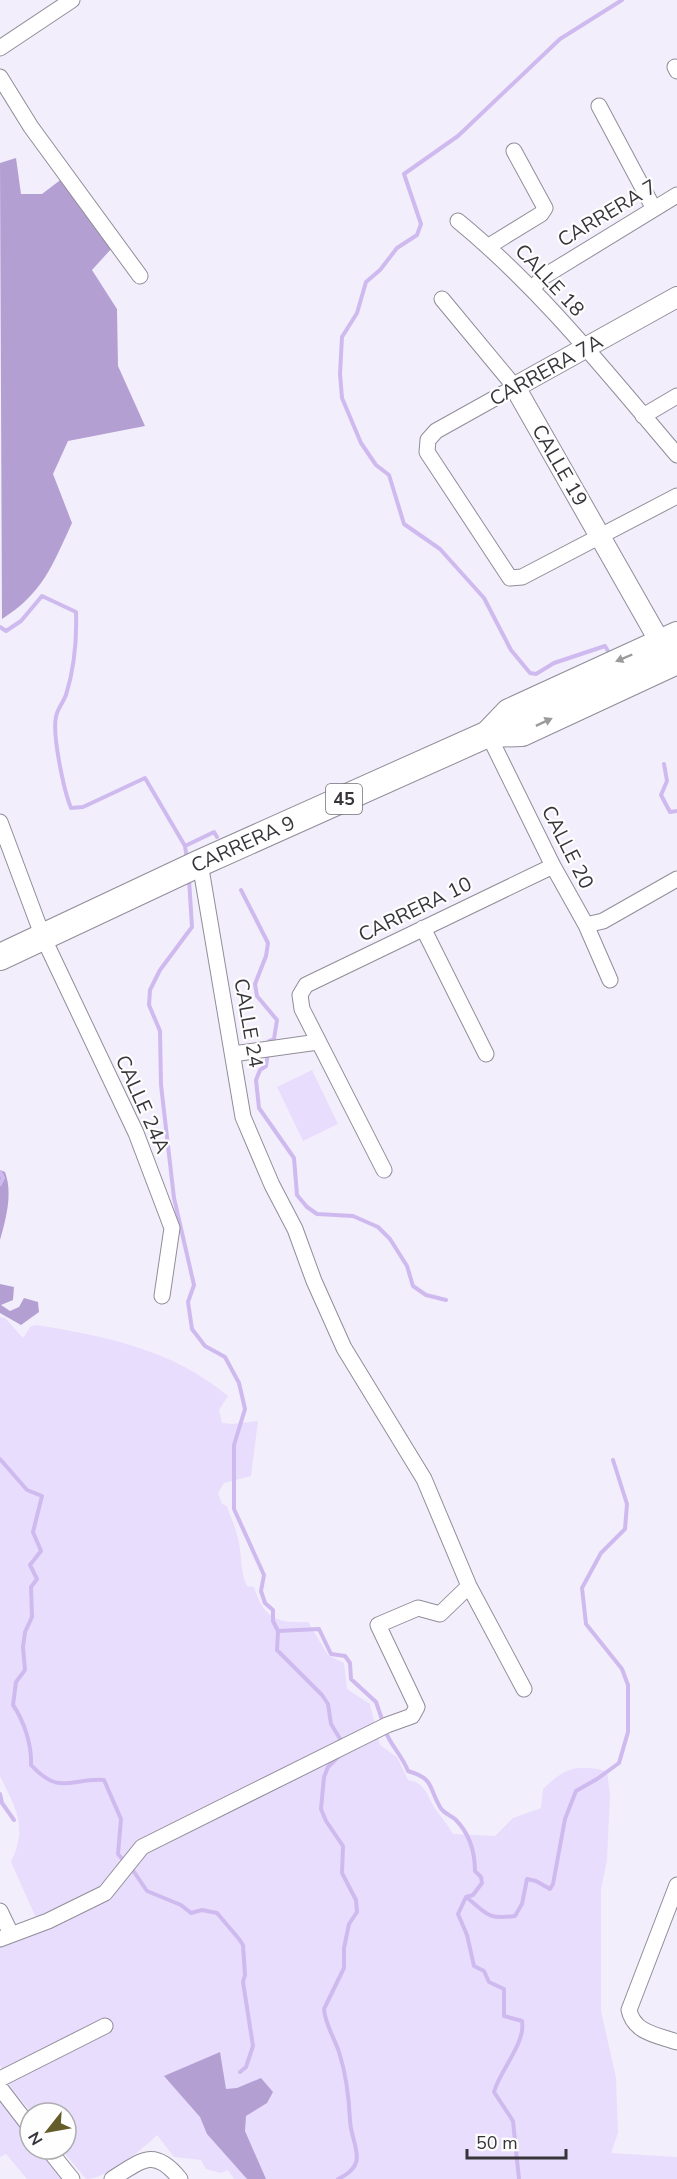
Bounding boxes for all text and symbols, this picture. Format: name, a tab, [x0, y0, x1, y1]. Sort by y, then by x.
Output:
street label: CARRERA 7	[553, 173, 662, 254]
street label: CALLE 18	[509, 238, 590, 323]
street label: CARRERA 7A	[485, 328, 608, 413]
street label: CALLE 19	[525, 419, 594, 511]
one-way arrow	[614, 653, 632, 663]
one-way arrow	[536, 718, 553, 727]
road number: 45	[326, 784, 362, 814]
street label: CALLE 20	[535, 801, 600, 894]
street label: CARRERA 9	[187, 809, 299, 879]
street label: CARRERA 10	[354, 870, 476, 949]
street label: CALLE 24	[227, 976, 270, 1070]
street label: CALLE 24A	[109, 1051, 176, 1158]
north arrow	[18, 2101, 78, 2161]
scale bar	[467, 2122, 566, 2160]
text: N	[23, 2127, 49, 2149]
text: 50 m	[476, 2131, 518, 2155]

